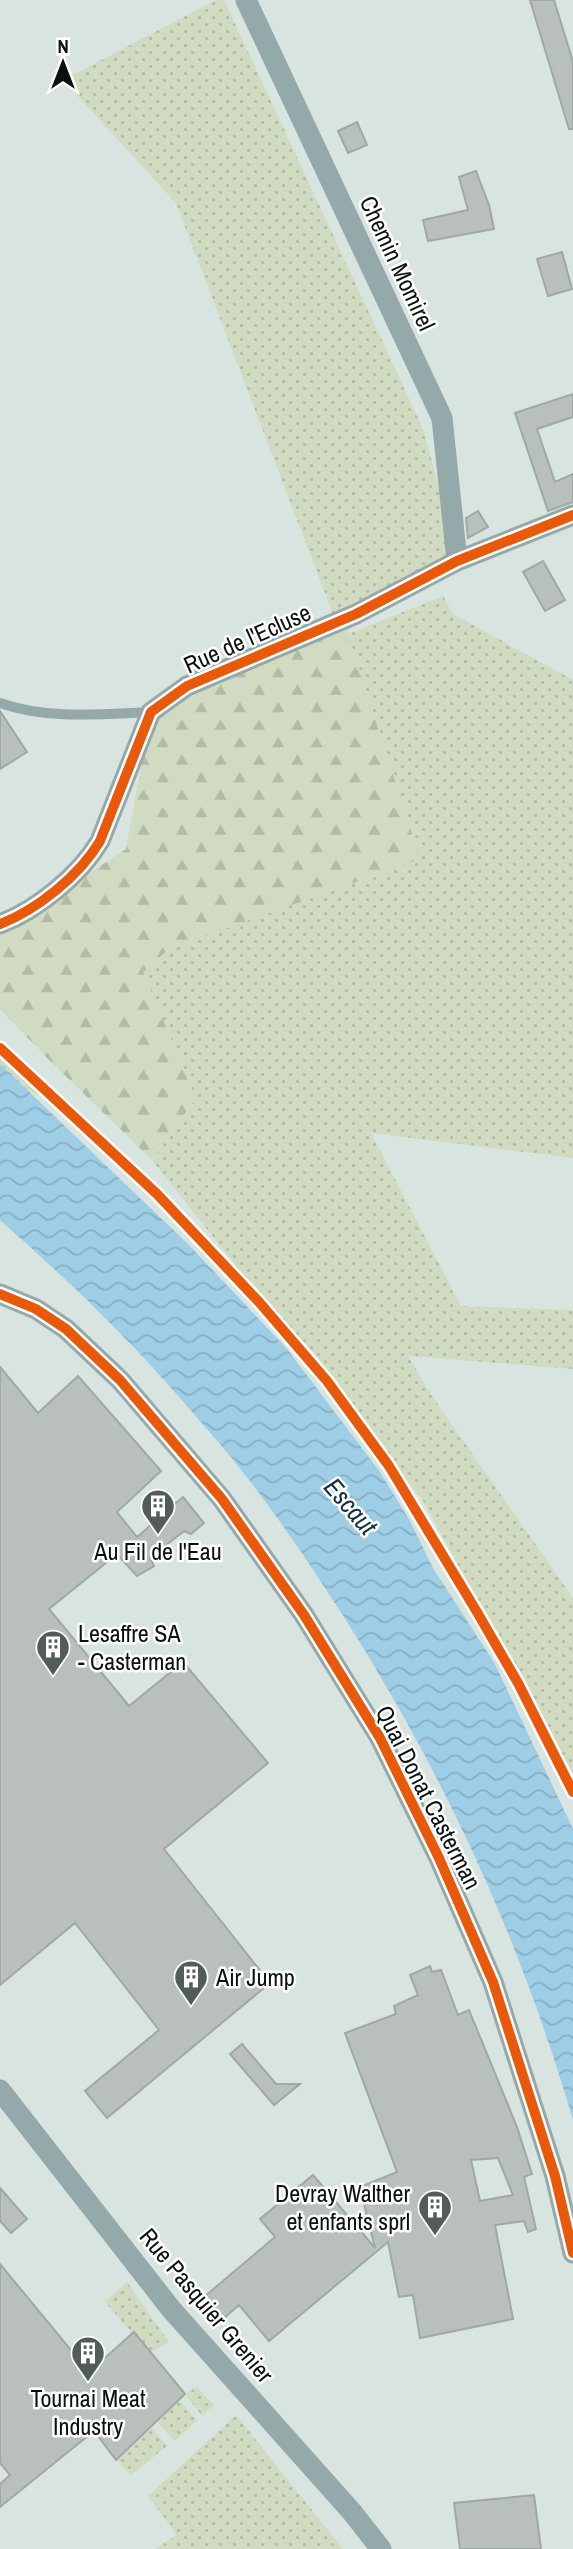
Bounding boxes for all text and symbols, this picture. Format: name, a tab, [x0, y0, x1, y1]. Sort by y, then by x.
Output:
north arrow	[28, 28, 98, 98]
text: N	[57, 33, 69, 59]
street label: Chemin Momirel	[353, 190, 443, 336]
street label: Rue de l'Ecluse	[178, 596, 316, 680]
water label: Escaut	[316, 1470, 386, 1543]
building icon: Au Fil de l'Eau	[139, 1487, 177, 1536]
place label: Au Fil de l'Eau	[93, 1535, 222, 1567]
place label: Lesaffre SA - Casterman	[78, 1617, 186, 1677]
building icon: Lesaffre SA - Casterman	[34, 1628, 72, 1677]
street label: Quai Donat Casterman	[369, 1700, 489, 1894]
building icon: Air Jump	[172, 1958, 210, 2007]
place label: Air Jump	[215, 1961, 295, 1993]
place label: Devray Walther et enfants sprl	[275, 2177, 410, 2237]
building icon: Devray Walther et enfants sprl	[416, 2188, 454, 2237]
street label: Rue Pasquier Grenier	[133, 2221, 281, 2389]
building icon: Tournai Meat Industry	[69, 2334, 107, 2383]
place label: Tournai Meat Industry	[31, 2382, 146, 2442]

